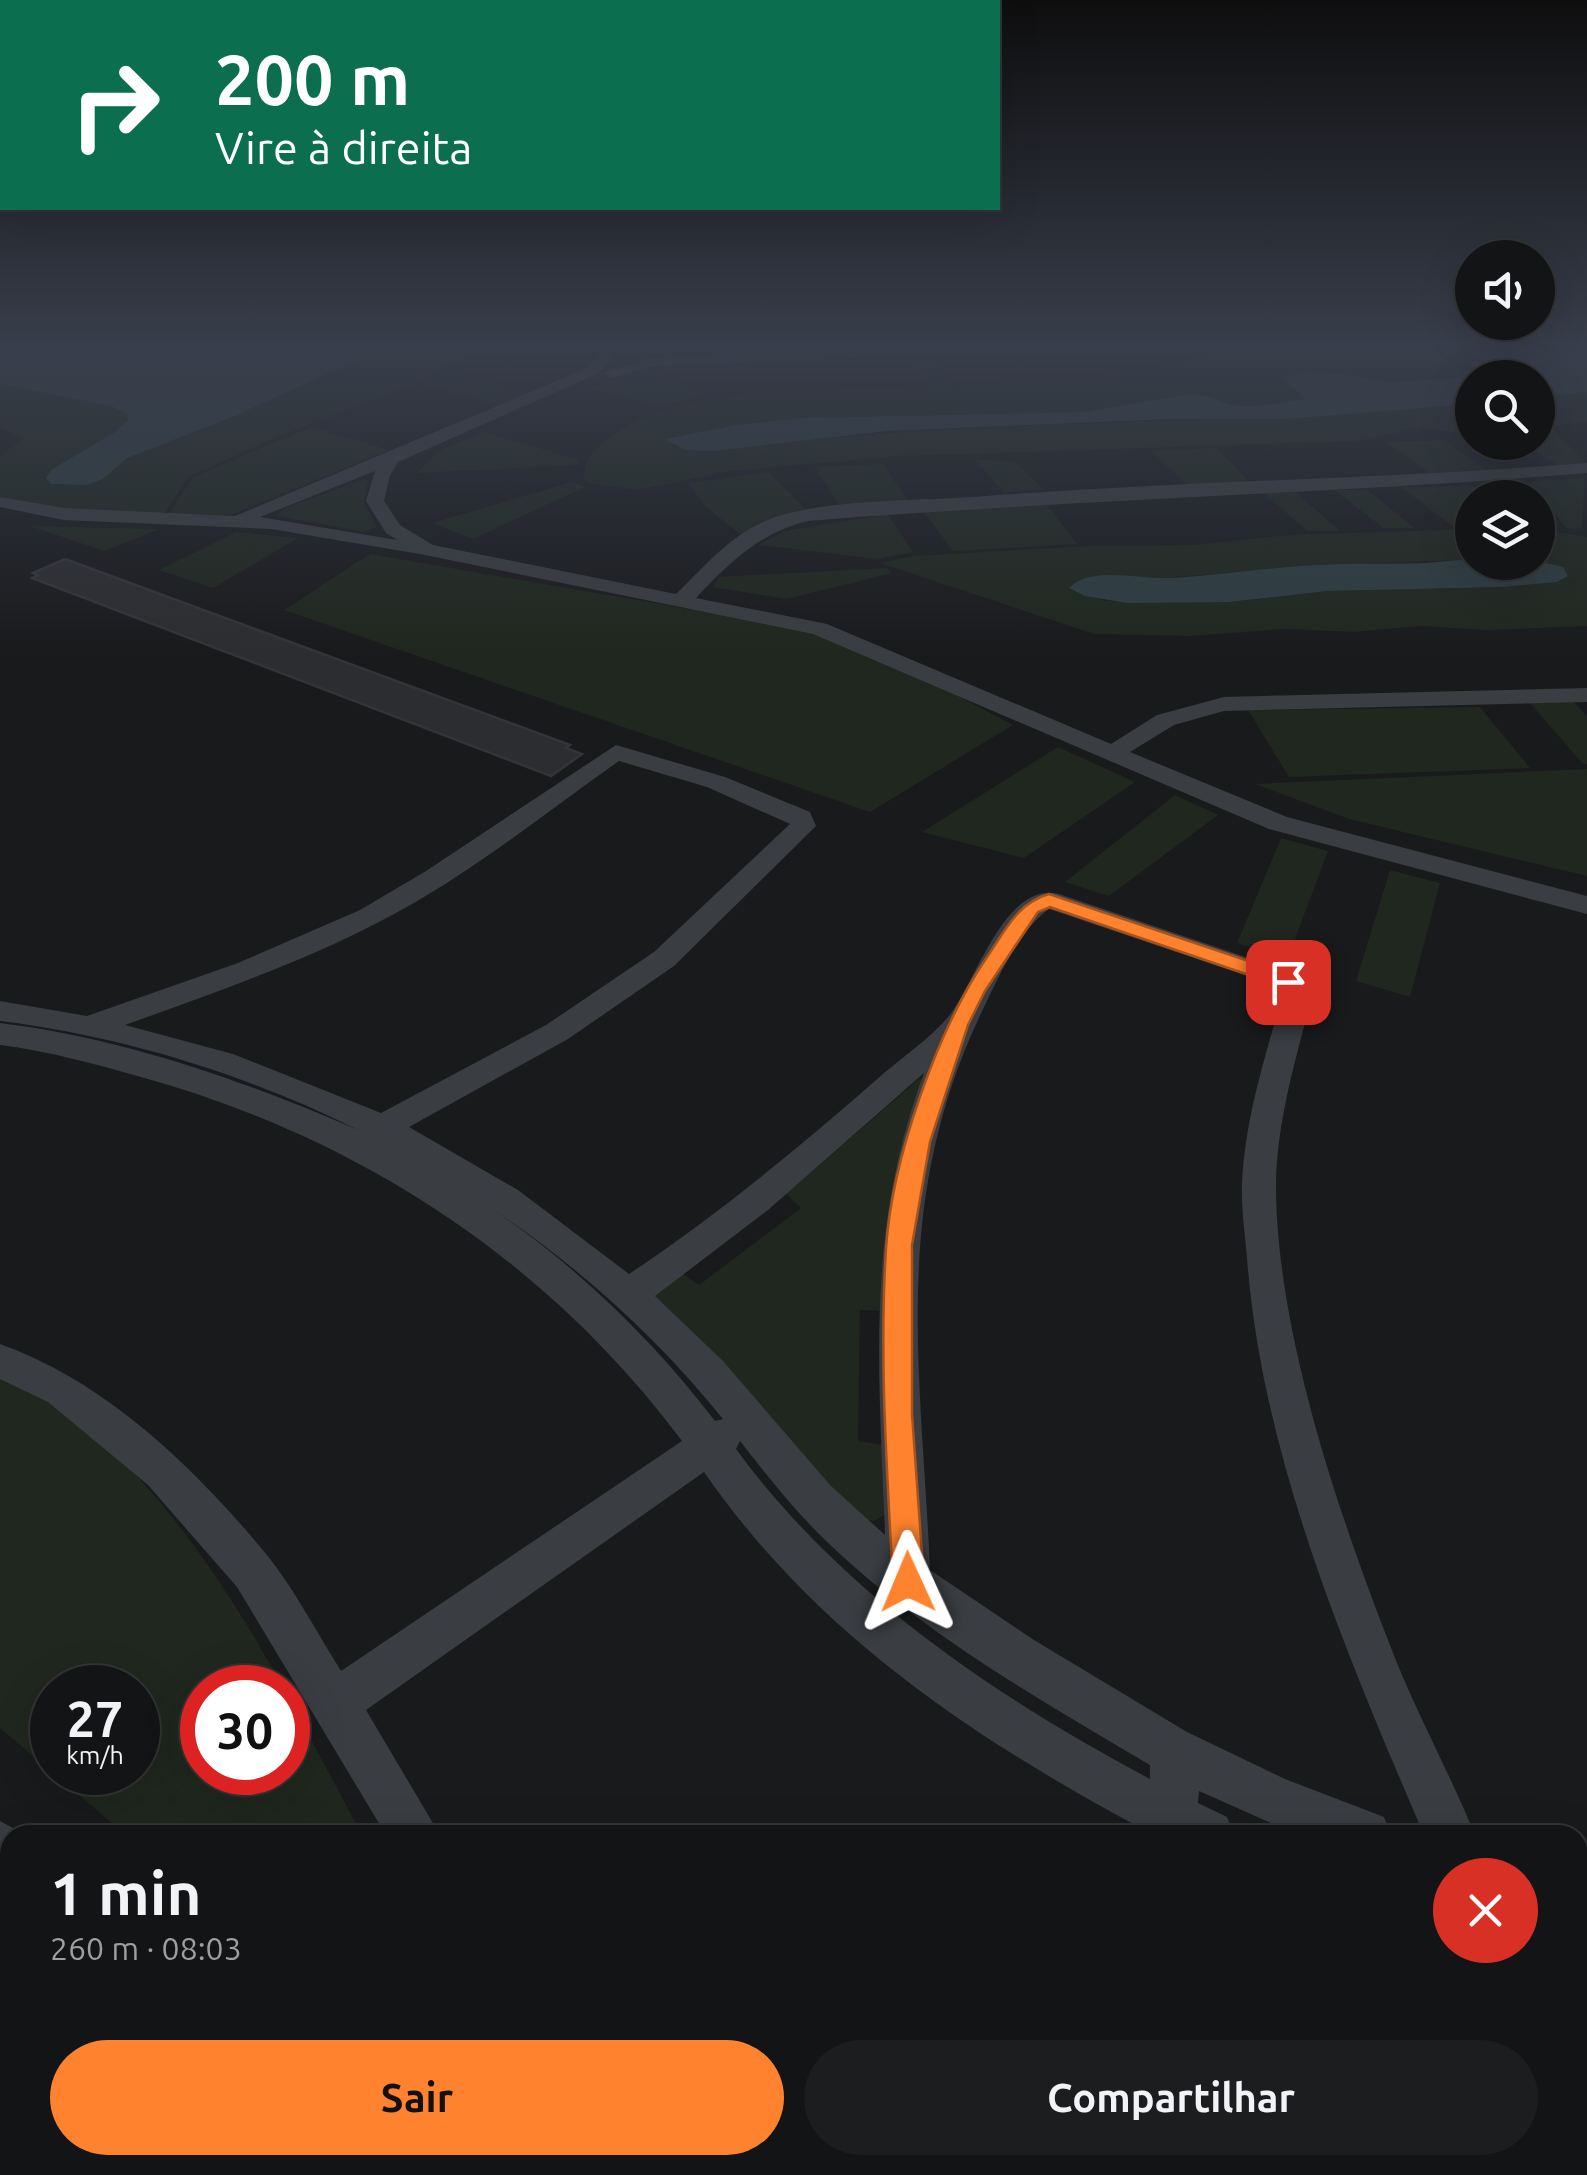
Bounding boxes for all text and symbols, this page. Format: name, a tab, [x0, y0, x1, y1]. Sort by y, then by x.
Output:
icon: right	[50, 40, 180, 170]
text: 200 m	[215, 40, 410, 118]
text: Vire à direita	[215, 122, 472, 173]
map controls	[1455, 240, 1555, 580]
button: sound	[1455, 240, 1555, 340]
button: search	[1455, 360, 1555, 460]
button: layers	[1455, 480, 1555, 580]
pin	[1246, 940, 1331, 1025]
icon: arrive	[1261, 955, 1316, 1010]
position arrow	[856, 1530, 960, 1634]
speed limit sign: 30	[180, 1665, 310, 1795]
text: 27	[67, 1690, 123, 1746]
text: km/h	[66, 1741, 124, 1769]
button: close	[1433, 1858, 1538, 1963]
text: 1 min	[50, 1859, 202, 1926]
text: 260 m · 08:03	[50, 1930, 242, 1966]
button: Sair	[50, 2040, 784, 2155]
button: Compartilhar	[804, 2040, 1538, 2155]

